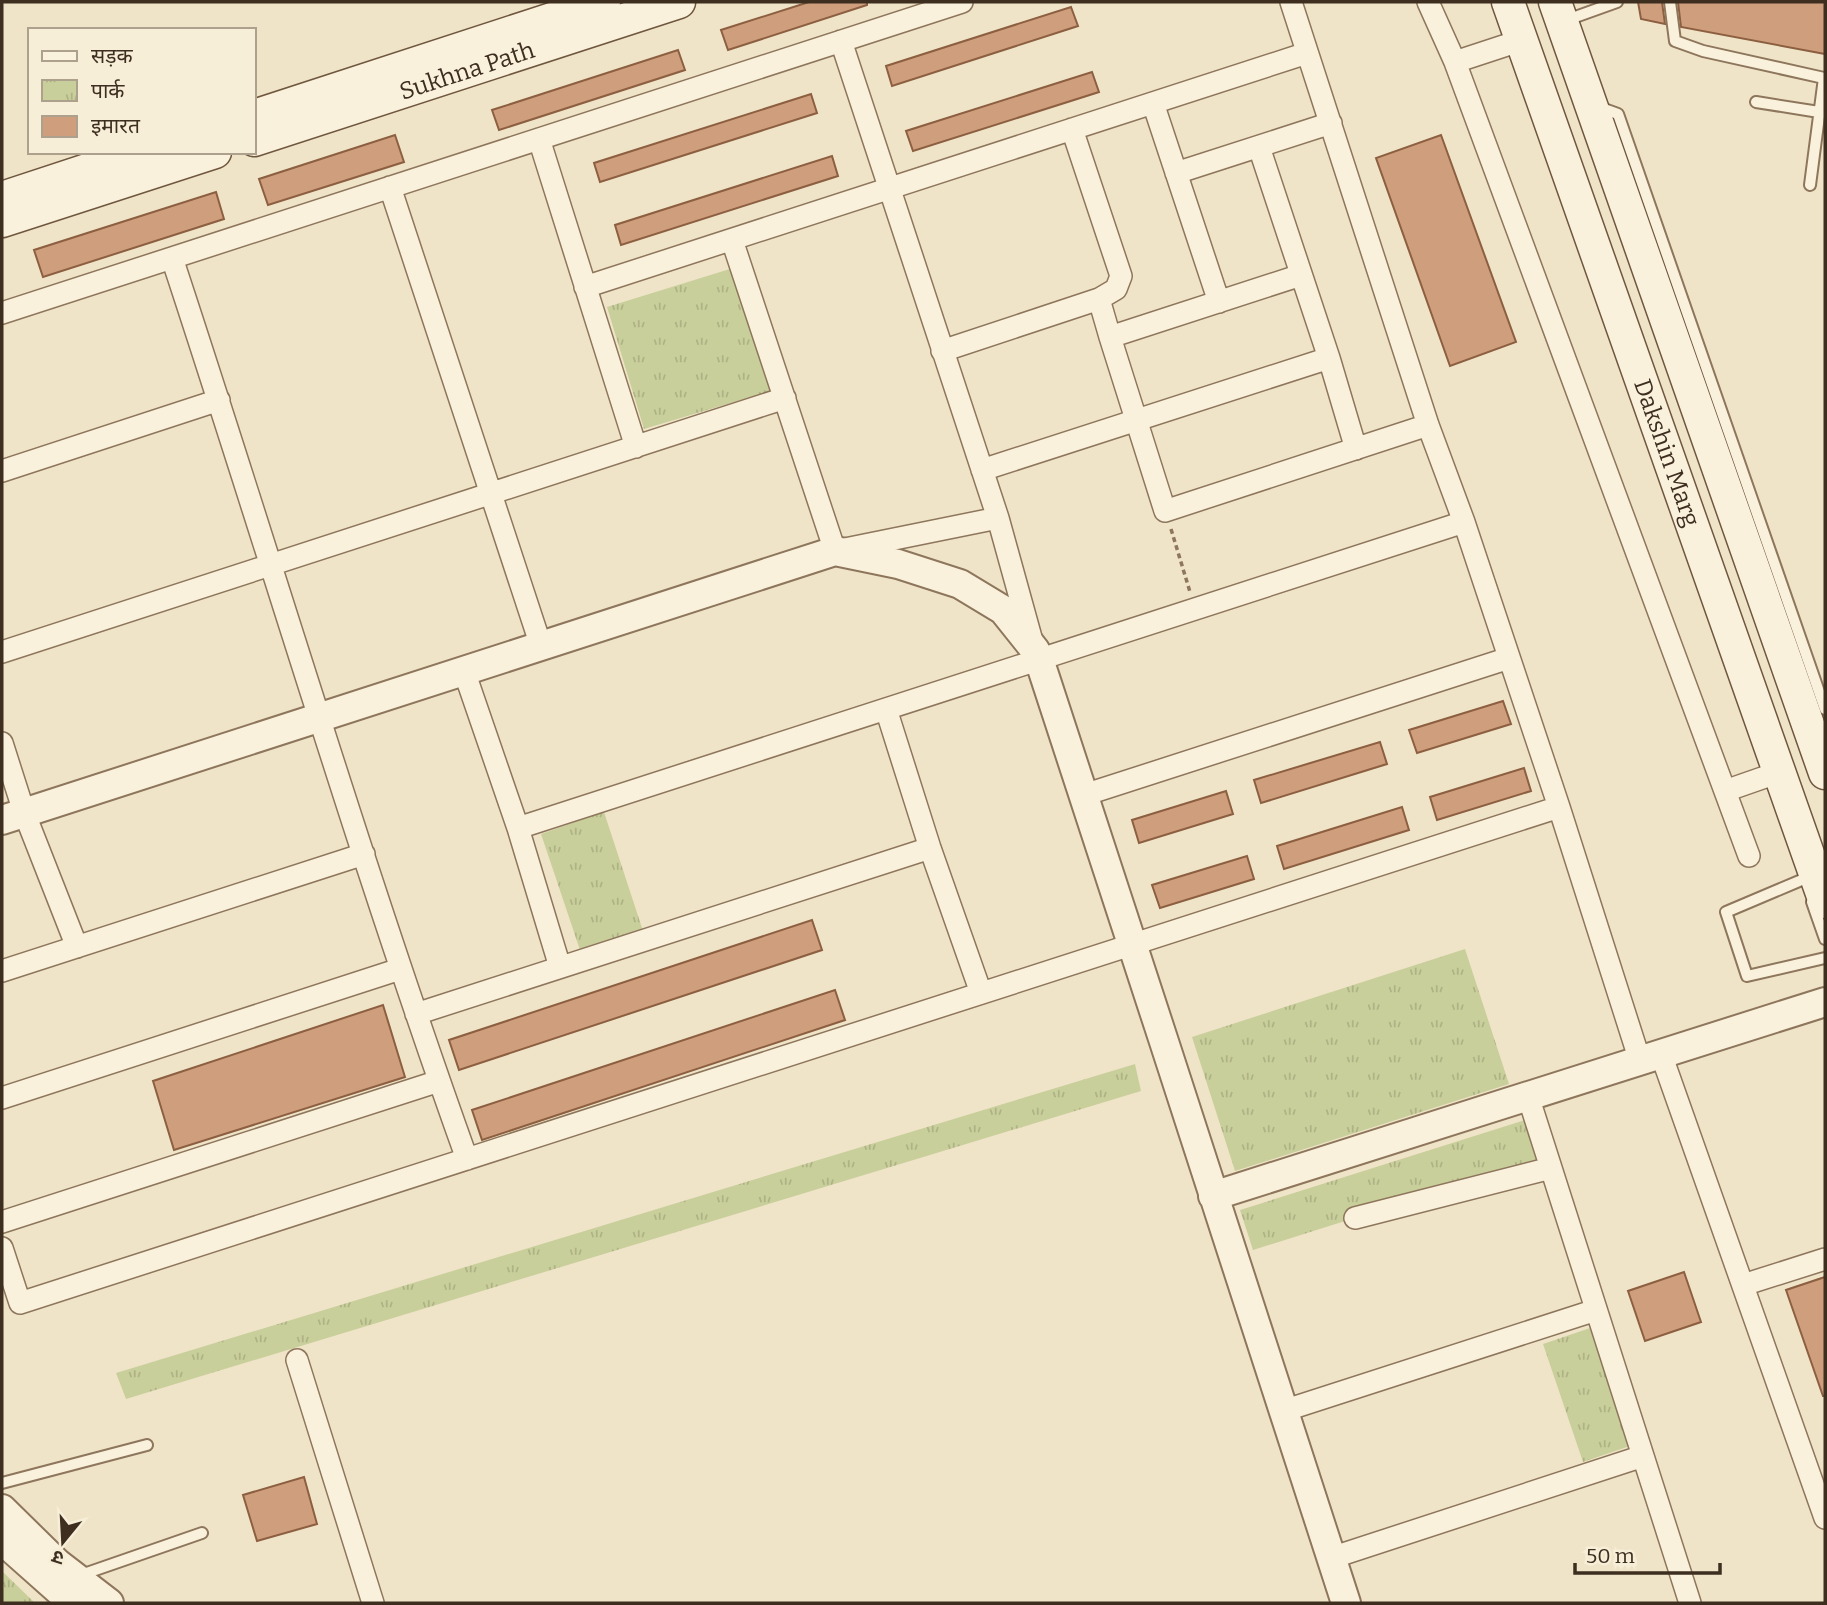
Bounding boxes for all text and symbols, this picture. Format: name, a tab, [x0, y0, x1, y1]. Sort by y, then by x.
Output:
legend	[28, 28, 256, 154]
street label: Sukhna Path	[396, 36, 538, 106]
text: सड़क	[91, 43, 133, 69]
text: पार्क	[91, 78, 125, 104]
text: इमारत	[91, 113, 141, 139]
street label: Dakshin Marg	[1628, 376, 1706, 530]
north arrow	[28, 1507, 98, 1577]
scale bar	[1575, 1532, 1720, 1576]
text: 50 m	[1586, 1543, 1635, 1569]
text: उ	[48, 1545, 67, 1570]

